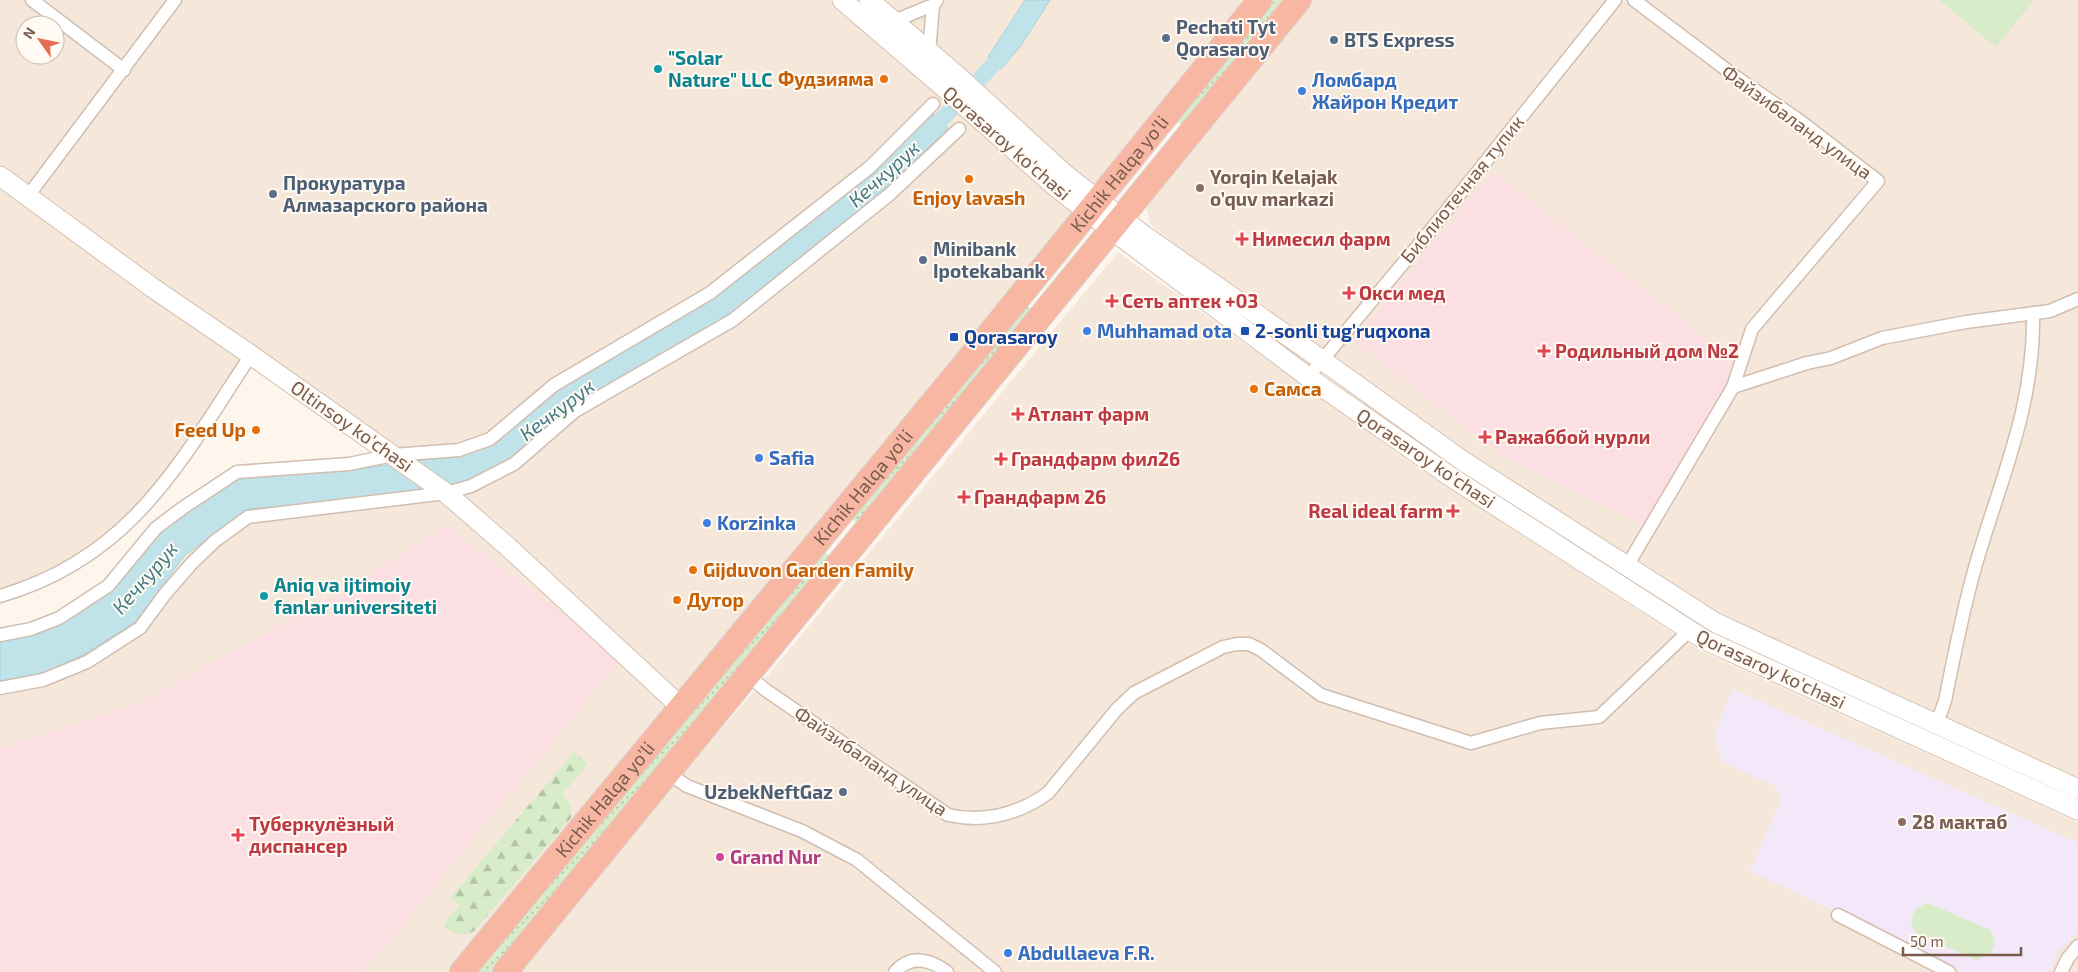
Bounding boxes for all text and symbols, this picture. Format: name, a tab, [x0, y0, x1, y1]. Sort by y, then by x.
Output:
north arrow	[15, 15, 65, 65]
place label: Pechati Tyt Qorasaroy	[1176, 15, 1276, 61]
text: N	[19, 24, 39, 42]
place label: BTS Express	[1344, 28, 1455, 51]
marker: Pechati Tyt Qorasaroy	[1160, 32, 1172, 44]
marker: BTS Express	[1328, 34, 1340, 46]
place label: "Solar Nature" LLC	[668, 46, 772, 91]
street label: Файзибаланд улица	[1717, 59, 1877, 185]
marker: "Solar Nature" LLC	[652, 63, 664, 75]
place label: Фудзияма	[778, 67, 874, 90]
place label: Ломбард Жайрон Кредит	[1312, 68, 1458, 113]
marker: Фудзияма	[878, 73, 890, 85]
street label: Qorasaroy ko'chasi	[939, 81, 1076, 204]
marker: Ломбард Жайрон Кредит	[1296, 85, 1308, 97]
street label: Kichik Halqa yo'li	[1065, 110, 1173, 236]
street label: Библиотечная тупик	[1395, 110, 1529, 268]
water label: Кечкурук	[843, 135, 924, 211]
place label: Yorqin Kelajak o’quv markazi	[1210, 165, 1338, 210]
place label: Прокуратура Алмазарского района	[283, 171, 488, 216]
marker: Enjoy lavash	[963, 173, 975, 185]
marker: Yorqin Kelajak o’quv markazi	[1194, 182, 1206, 194]
place label: Enjoy lavash	[912, 186, 1026, 210]
marker: Прокуратура Алмазарского района	[267, 188, 279, 200]
place label: Нимесил фарм	[1252, 227, 1391, 250]
marker: Нимесил фарм	[1236, 233, 1248, 245]
place label: Minibank Ipotekabank	[933, 237, 1046, 282]
marker: Minibank Ipotekabank	[917, 254, 929, 266]
place label: Окси мед	[1359, 281, 1446, 304]
marker: Окси мед	[1343, 287, 1355, 299]
place label: Сеть аптек +03	[1122, 289, 1258, 312]
marker: Сеть аптек +03	[1106, 295, 1118, 307]
place label: Muhhamad ota	[1097, 319, 1232, 342]
place label: 2-sonli tug'ruqxona	[1255, 319, 1431, 342]
place label: Qorasaroy	[964, 325, 1058, 349]
marker: Muhhamad ota	[1081, 325, 1093, 337]
marker: 2-sonli tug'ruqxona	[1239, 325, 1251, 337]
marker: Qorasaroy	[948, 331, 960, 343]
place label: Родильный дом №2	[1555, 339, 1739, 362]
marker: Родильный дом №2	[1537, 344, 1551, 358]
water label: Кечкурук	[514, 373, 599, 445]
street label: Oltinsoy ko'chasi	[287, 375, 418, 476]
place label: Самса	[1264, 377, 1322, 400]
marker: Самса	[1248, 383, 1260, 395]
place label: Атлант фарм	[1028, 402, 1149, 425]
street label: Qorasaroy ko'chasi	[1353, 403, 1500, 512]
marker: Атлант фарм	[1012, 408, 1024, 420]
place label: Feed Up	[174, 418, 246, 441]
marker: Feed Up	[250, 424, 262, 436]
street label: Kichik Halqa yo'li	[808, 424, 917, 550]
place label: Ражаббой нурли	[1495, 425, 1650, 448]
marker: Ражаббой нурли	[1479, 431, 1491, 443]
place label: Safia	[769, 446, 814, 469]
place label: Грандфарм фил26	[1011, 447, 1180, 470]
marker: Safia	[753, 452, 765, 464]
marker: Грандфарм фил26	[995, 453, 1007, 465]
place label: Грандфарм 26	[974, 485, 1106, 508]
marker: Грандфарм 26	[958, 491, 970, 503]
place label: Real ideal farm	[1308, 499, 1443, 522]
marker: Real ideal farm	[1447, 505, 1459, 517]
place label: Korzinka	[717, 511, 796, 534]
marker: Korzinka	[701, 517, 713, 529]
water label: Кечкурук	[106, 536, 182, 618]
place label: Gijduvon Garden Family	[703, 558, 914, 582]
marker: Gijduvon Garden Family	[687, 564, 699, 576]
place label: Aniq va ijtimoiy fanlar universiteti	[274, 573, 437, 618]
place label: Дутор	[687, 588, 744, 611]
marker: Aniq va ijtimoiy fanlar universiteti	[258, 590, 270, 602]
marker: Дутор	[671, 594, 683, 606]
street label: Qorasaroy ko'chasi	[1693, 624, 1850, 713]
street label: Файзибаланд улица	[790, 701, 952, 821]
street label: Kichik Halqa yo'li	[550, 736, 659, 862]
place label: UzbekNeftGaz	[704, 780, 833, 803]
marker: UzbekNeftGaz	[837, 786, 849, 798]
place label: 28 мактаб	[1912, 810, 2007, 833]
place label: Туберкулёзный диспансер	[249, 812, 394, 857]
marker: 28 мактаб	[1896, 816, 1908, 828]
marker: Туберкулёзный диспансер	[231, 828, 245, 842]
place label: Grand Nur	[730, 845, 821, 868]
marker: Grand Nur	[714, 851, 726, 863]
scale bar	[1903, 924, 2020, 956]
text: 50 m	[1910, 932, 1944, 950]
place label: Abdullaeva F.R.	[1018, 941, 1155, 964]
marker: Abdullaeva F.R.	[1002, 947, 1014, 959]

